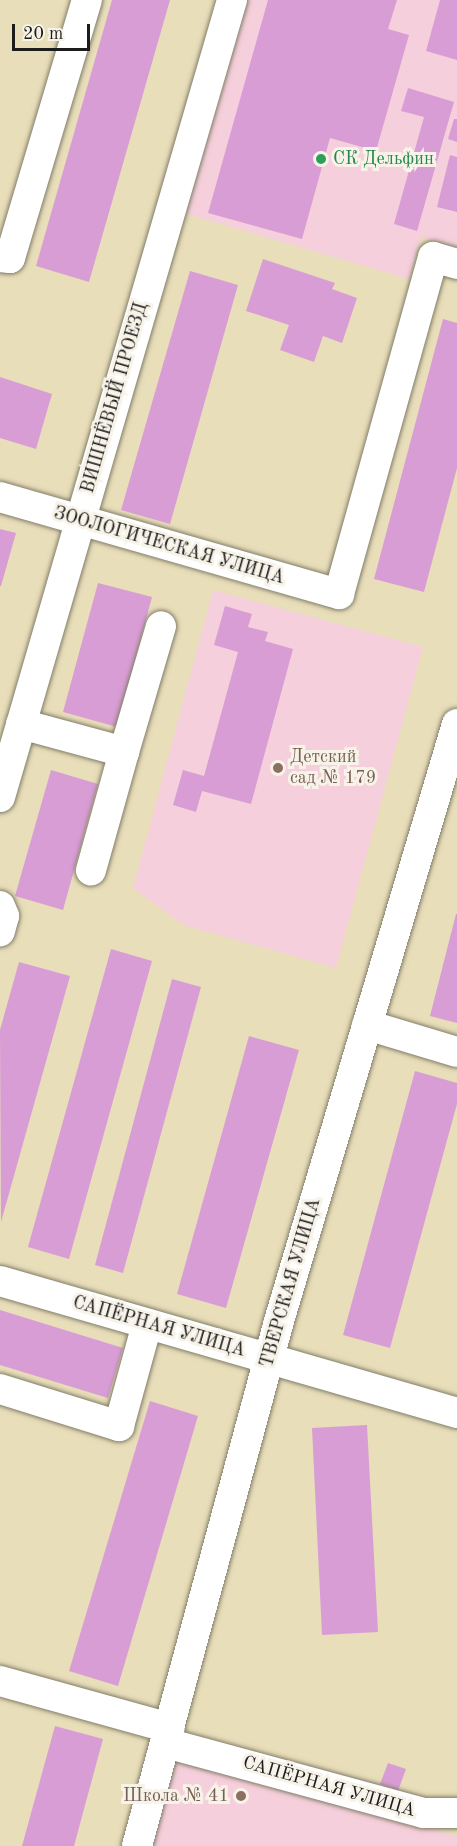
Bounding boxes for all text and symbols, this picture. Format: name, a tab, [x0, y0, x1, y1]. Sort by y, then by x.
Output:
scale bar	[15, 12, 93, 50]
text: 20 m	[23, 25, 63, 43]
place label: СК Дельфин	[333, 148, 434, 170]
marker: СК Дельфин	[314, 152, 328, 166]
street label: ВИШНЁВЫЙ ПРОЕЗД	[77, 300, 153, 496]
street label: ЗООЛОГИЧЕСКАЯ УЛИЦА	[51, 503, 287, 589]
place label: Детский сад № 179	[290, 747, 376, 789]
marker: Детский сад № 179	[271, 761, 285, 775]
street label: ТВЕРСКАЯ УЛИЦА	[256, 1196, 326, 1370]
street label: САПЁРНАЯ УЛИЦА	[70, 1292, 248, 1362]
street label: САПЁРНАЯ УЛИЦА	[240, 1752, 418, 1822]
place label: Школа № 41	[123, 1785, 229, 1807]
marker: Школа № 41	[234, 1789, 248, 1803]

